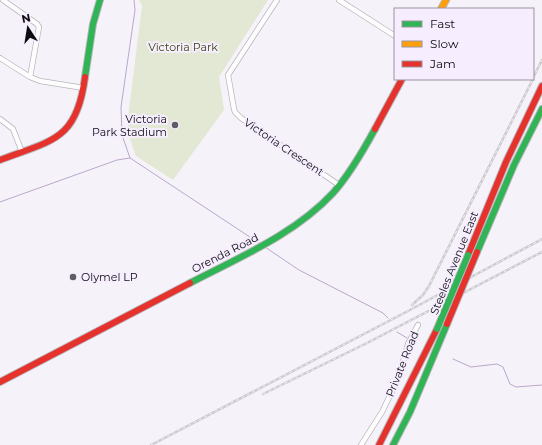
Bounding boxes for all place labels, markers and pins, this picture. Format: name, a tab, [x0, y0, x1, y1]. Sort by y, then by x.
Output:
place label: Victoria Park Stadium	[92, 112, 167, 139]
marker: Victoria Park Stadium	[170, 120, 180, 130]
place label: Olymel LP	[81, 270, 138, 284]
marker: Olymel LP	[68, 272, 78, 282]

